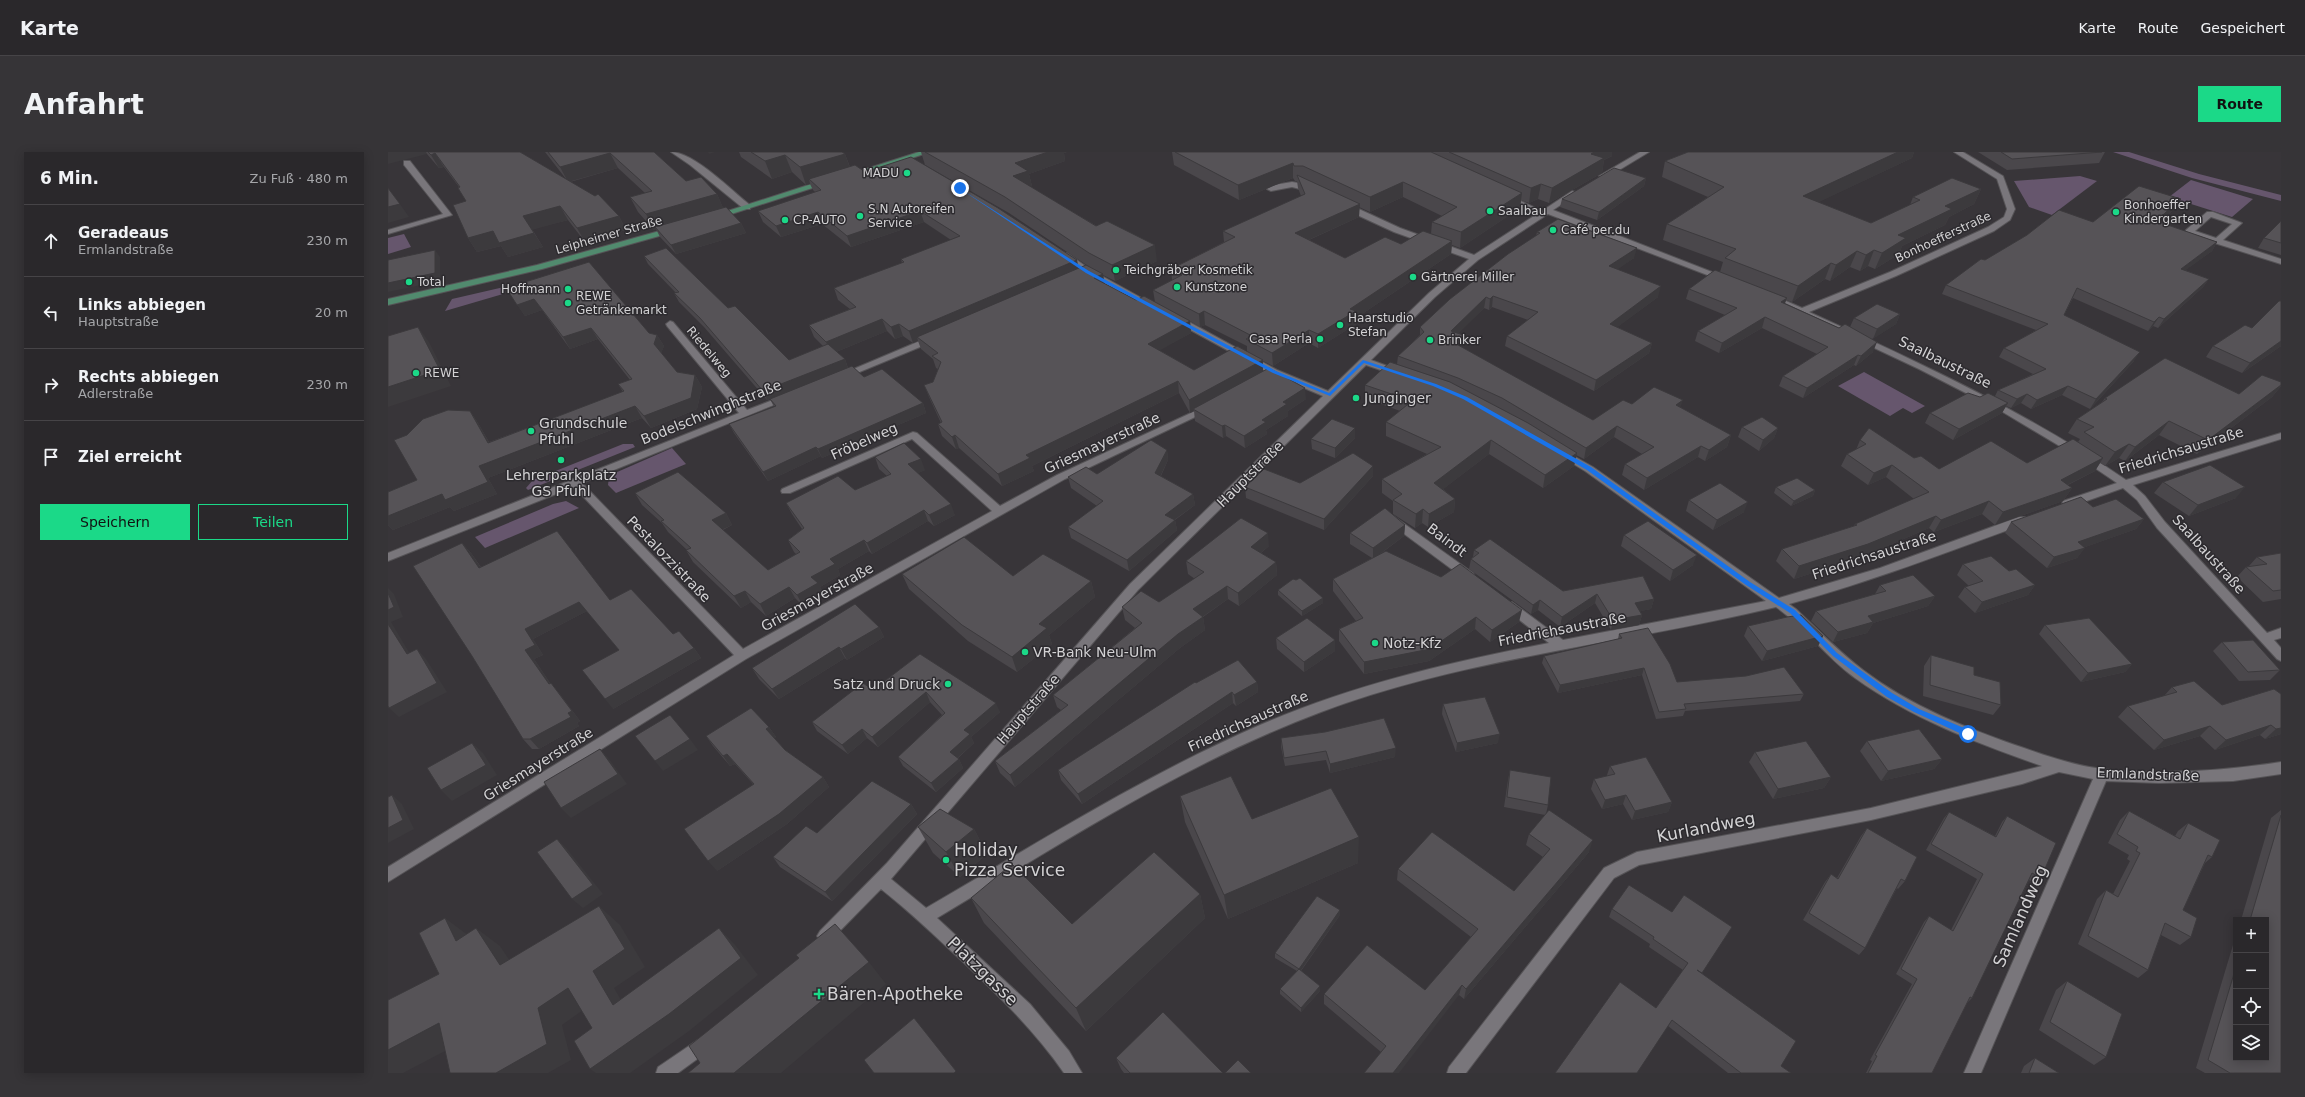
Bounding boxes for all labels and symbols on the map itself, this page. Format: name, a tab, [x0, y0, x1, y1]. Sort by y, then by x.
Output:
place label: MADU	[862, 166, 899, 180]
marker: MADU	[902, 168, 912, 178]
route end	[951, 179, 969, 197]
place label: Bonhoeffer Kindergarten	[2124, 198, 2202, 226]
place label: S.N Autoreifen Service	[868, 202, 955, 230]
place label: Saalbau	[1498, 204, 1546, 218]
marker: Saalbau	[1485, 206, 1495, 216]
marker: Bonhoeffer Kindergarten	[2111, 207, 2121, 217]
street label: Bonhoefferstraße	[1893, 209, 1993, 265]
marker: S.N Autoreifen Service	[855, 211, 865, 221]
street label: Leipheimer Straße	[554, 213, 664, 257]
place label: CP-AUTO	[793, 213, 846, 227]
marker: CP-AUTO	[780, 215, 790, 225]
place label: Café per.du	[1561, 223, 1630, 237]
marker: Café per.du	[1548, 225, 1558, 235]
place label: Teichgräber Kosmetik	[1123, 263, 1253, 277]
marker: Teichgräber Kosmetik	[1111, 265, 1121, 275]
place label: Gärtnerei Miller	[1421, 270, 1514, 284]
marker: Gärtnerei Miller	[1408, 272, 1418, 282]
place label: Total	[416, 275, 445, 289]
marker: Total	[404, 277, 414, 287]
place label: Kunstzone	[1185, 280, 1247, 294]
place label: Hoffmann	[501, 282, 560, 296]
marker: Kunstzone	[1172, 282, 1182, 292]
marker: Hoffmann	[563, 284, 573, 294]
place label: REWE Getränkemarkt	[576, 289, 667, 317]
marker: REWE Getränkemarkt	[563, 298, 573, 308]
place label: Haarstudio Stefan	[1348, 311, 1414, 339]
marker: Haarstudio Stefan	[1335, 320, 1345, 330]
street label: Riedelweg	[684, 324, 734, 380]
place label: Casa Perla	[1249, 332, 1312, 346]
place label: Brinker	[1438, 333, 1481, 347]
street label: Saalbaustraße	[1896, 333, 1994, 391]
marker: Casa Perla	[1315, 334, 1325, 344]
marker: Brinker	[1425, 335, 1435, 345]
place label: REWE	[424, 366, 459, 380]
marker: REWE	[411, 368, 421, 378]
street label: Bodelschwinghstraße	[638, 376, 784, 448]
place label: Junginger	[1363, 390, 1431, 406]
marker: Junginger	[1351, 393, 1361, 403]
street label: Griesmayerstraße	[1042, 409, 1162, 477]
place label: Grundschule Pfuhl	[539, 415, 627, 447]
street label: Fröbelweg	[828, 419, 900, 463]
street label: Friedrichsaustraße	[2117, 423, 2245, 477]
marker: Grundschule Pfuhl	[526, 426, 536, 436]
street label: Hauptstraße	[1214, 438, 1286, 510]
marker: Lehrerparkplatz GS Pfuhl	[556, 455, 566, 465]
place label: Lehrerparkplatz GS Pfuhl	[506, 467, 616, 499]
street label: Saalbaustraße	[2169, 511, 2249, 597]
street label: Pestalozzistraße	[624, 513, 714, 605]
street label: Baindt	[1424, 520, 1470, 560]
street label: Friedrichsaustraße	[1810, 527, 1938, 583]
street label: Griesmayerstraße	[758, 560, 876, 634]
street label: Friedrichsaustraße	[1497, 609, 1627, 649]
place label: Notz-Kfz	[1383, 635, 1441, 651]
marker: Notz-Kfz	[1370, 638, 1380, 648]
place label: VR-Bank Neu-Ulm	[1033, 644, 1157, 660]
marker: VR-Bank Neu-Ulm	[1020, 647, 1030, 657]
street label: Hauptstraße	[993, 671, 1063, 747]
place label: Satz und Druck	[833, 676, 941, 692]
marker: Satz und Druck	[943, 679, 953, 689]
street label: Friedrichsaustraße	[1186, 687, 1310, 755]
street label: Griesmayerstraße	[480, 724, 596, 804]
route start	[1959, 725, 1977, 743]
street label: Ermlandstraße	[2096, 764, 2200, 784]
street label: Kurlandweg	[1655, 808, 1757, 846]
place label: Holiday Pizza Service	[954, 840, 1065, 880]
marker: Holiday Pizza Service	[941, 855, 951, 865]
street label: Samlandweg	[1989, 862, 2051, 970]
street label: Platzgasse	[944, 932, 1022, 1010]
place label: Bären-Apotheke	[827, 984, 963, 1004]
marker: Bären-Apotheke	[814, 989, 824, 999]

